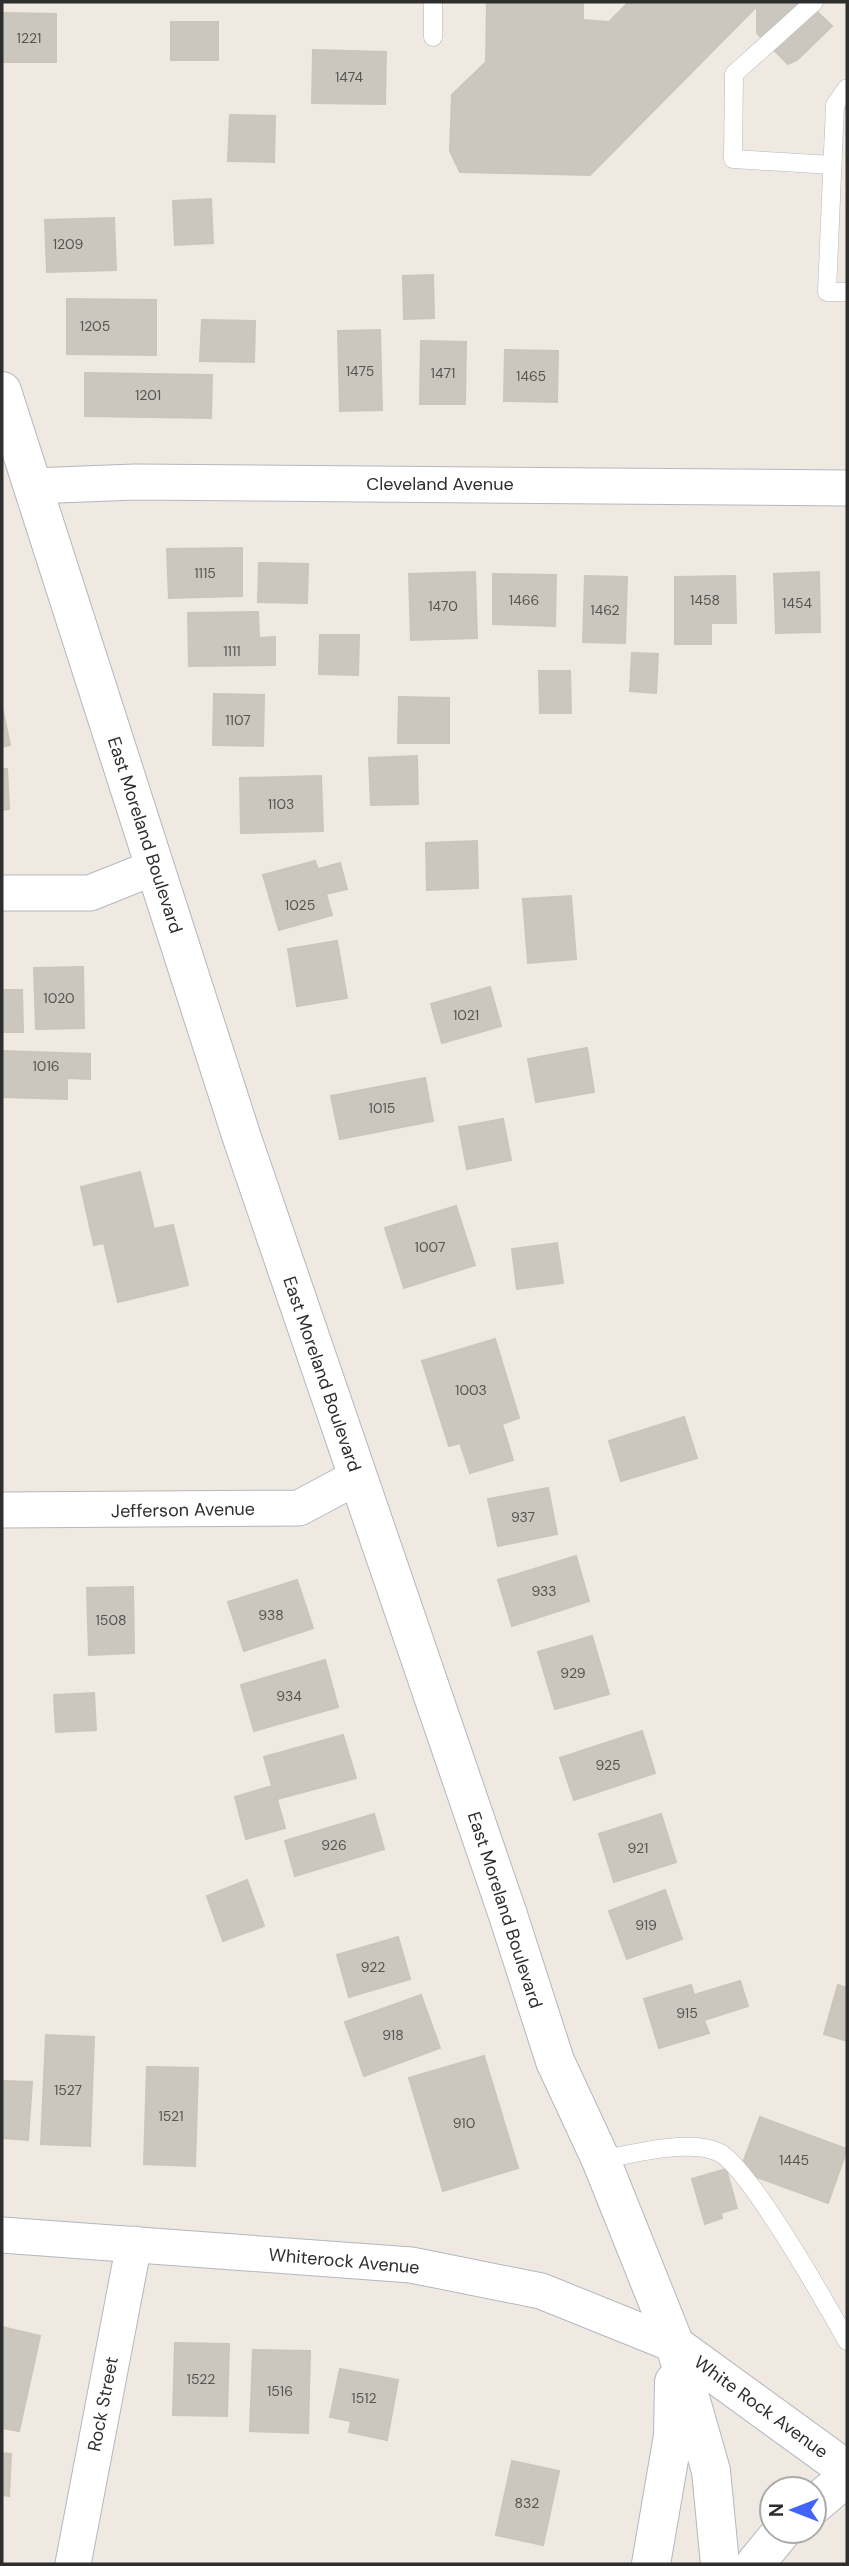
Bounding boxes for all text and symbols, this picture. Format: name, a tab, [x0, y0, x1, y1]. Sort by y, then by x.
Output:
house number: 1221	[17, 29, 41, 47]
house number: 1474	[335, 68, 364, 86]
house number: 1209	[53, 235, 84, 253]
house number: 1205	[80, 317, 110, 335]
house number: 1475	[346, 362, 374, 380]
house number: 1471	[431, 364, 455, 382]
house number: 1465	[516, 367, 546, 385]
house number: 1201	[135, 386, 161, 404]
street label: Cleveland Avenue	[366, 472, 514, 496]
house number: 1115	[194, 564, 216, 582]
house number: 1466	[509, 591, 539, 609]
house number: 1458	[690, 591, 720, 609]
house number: 1454	[782, 594, 812, 612]
house number: 1470	[428, 597, 458, 615]
house number: 1462	[590, 601, 620, 619]
house number: 1111	[223, 642, 241, 660]
house number: 1107	[225, 711, 251, 729]
street label: East Moreland Boulevard	[102, 734, 188, 936]
house number: 1103	[268, 795, 294, 813]
house number: 1025	[285, 896, 315, 914]
house number: 1020	[43, 989, 75, 1007]
house number: 1021	[453, 1006, 479, 1024]
house number: 1016	[32, 1057, 60, 1075]
house number: 1015	[369, 1099, 395, 1117]
house number: 1007	[415, 1238, 445, 1256]
street label: East Moreland Boulevard	[277, 1273, 367, 1475]
house number: 1003	[455, 1381, 487, 1399]
street label: Jefferson Avenue	[111, 1497, 255, 1523]
house number: 937	[511, 1508, 535, 1526]
house number: 933	[531, 1582, 557, 1600]
house number: 938	[258, 1606, 284, 1624]
house number: 1508	[96, 1611, 127, 1629]
house number: 929	[560, 1664, 586, 1682]
house number: 934	[276, 1687, 302, 1705]
house number: 925	[595, 1756, 621, 1774]
street label: East Moreland Boulevard	[462, 1809, 548, 2011]
house number: 926	[321, 1836, 347, 1854]
house number: 921	[628, 1839, 649, 1857]
house number: 919	[635, 1916, 657, 1934]
house number: 922	[361, 1958, 385, 1976]
house number: 915	[676, 2004, 698, 2022]
house number: 918	[382, 2026, 404, 2044]
house number: 1527	[54, 2081, 82, 2099]
house number: 1521	[158, 2107, 184, 2125]
house number: 910	[453, 2114, 475, 2132]
house number: 1445	[779, 2151, 809, 2169]
street label: Whiterock Avenue	[268, 2242, 420, 2280]
street label: White Rock Avenue	[689, 2350, 833, 2464]
street label: Rock Street	[82, 2355, 124, 2453]
house number: 1522	[187, 2370, 215, 2388]
house number: 1516	[267, 2382, 293, 2400]
house number: 1512	[351, 2389, 377, 2407]
north arrow	[758, 2475, 828, 2545]
house number: 832	[515, 2494, 539, 2512]
text: N	[764, 2503, 789, 2517]

